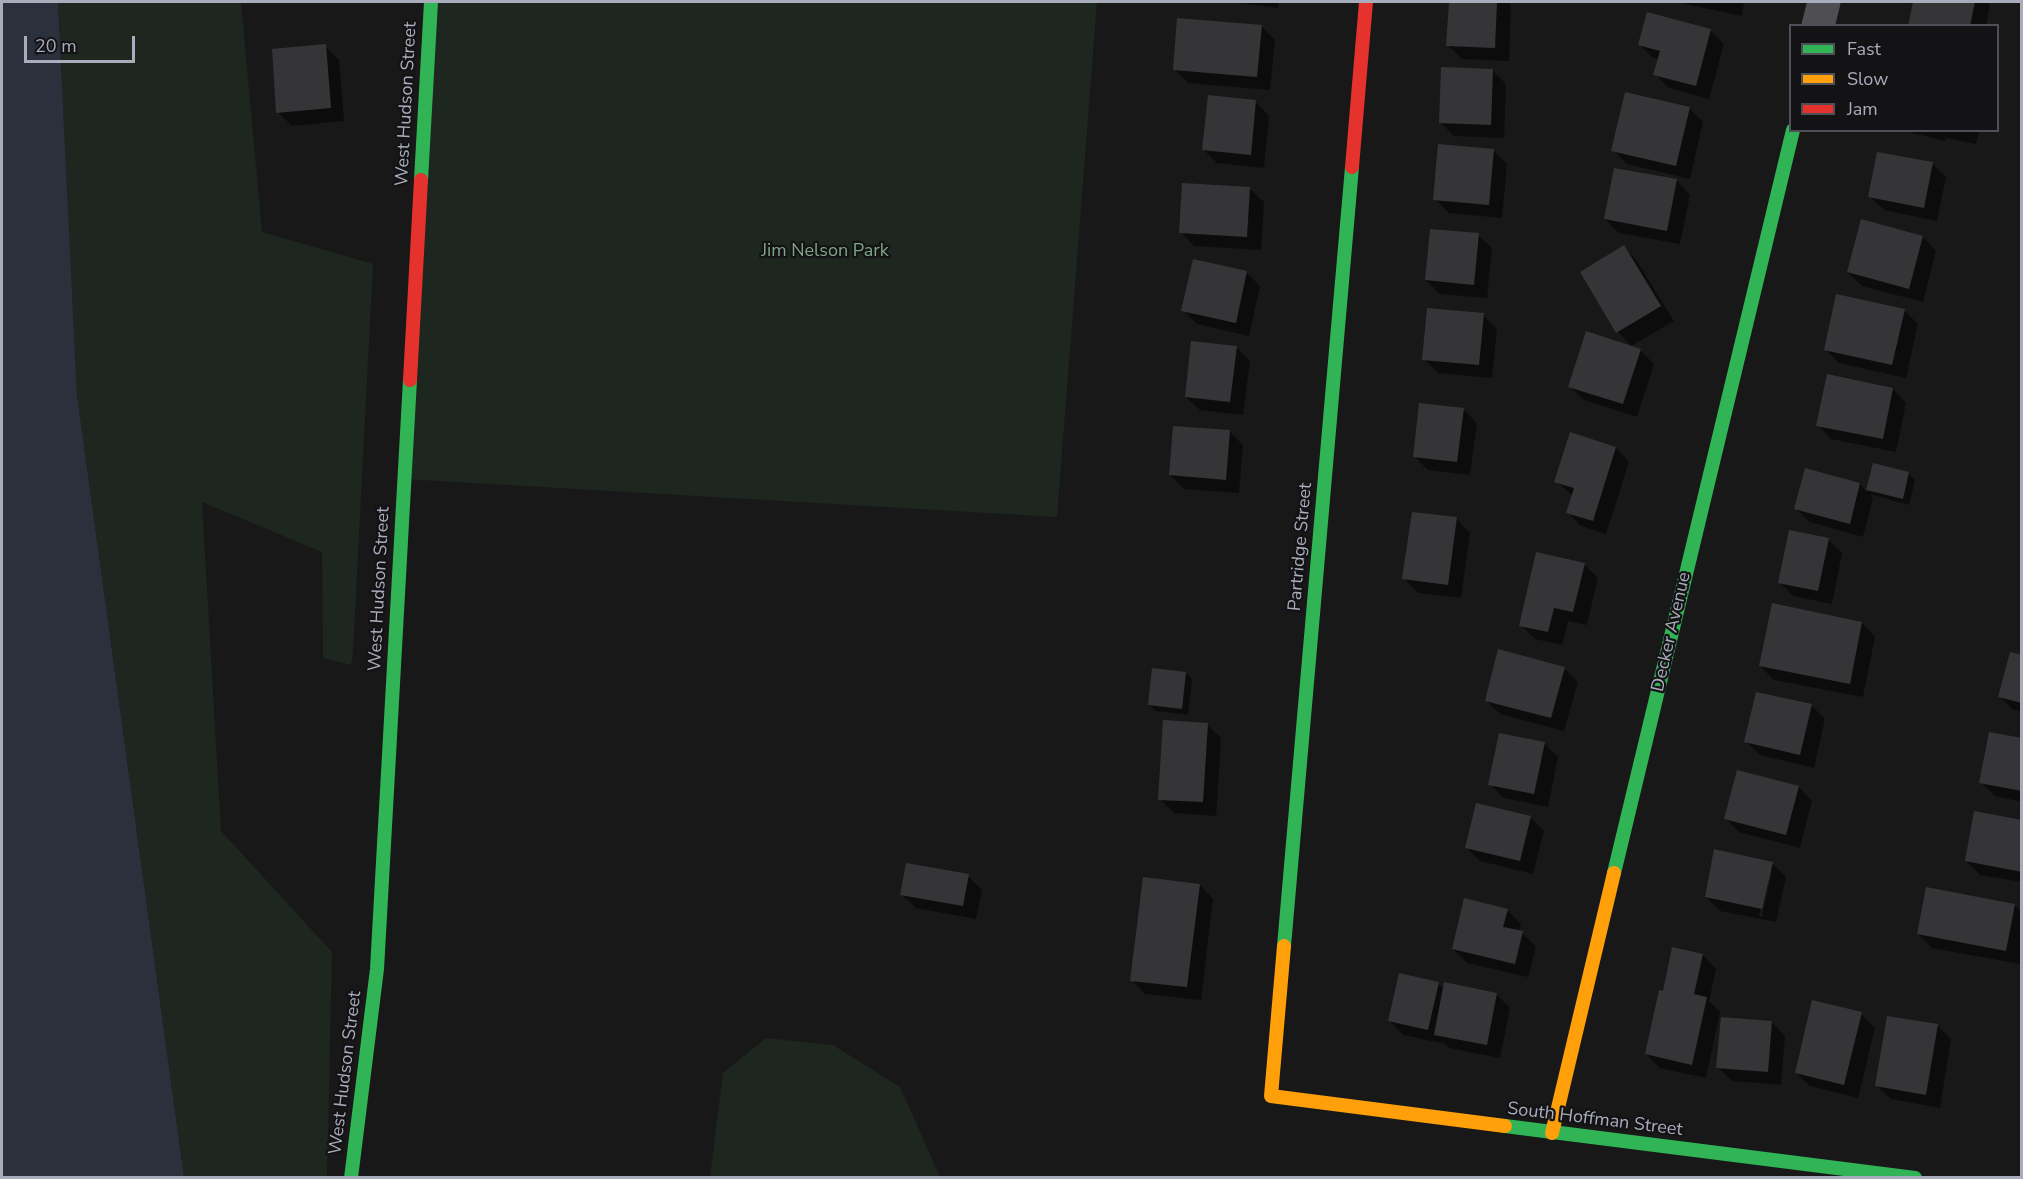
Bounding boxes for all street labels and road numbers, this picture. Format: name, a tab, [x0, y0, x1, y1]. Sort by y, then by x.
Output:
street label: West Hudson Street	[392, 21, 422, 187]
street label: Partridge Street	[1285, 482, 1317, 612]
street label: West Hudson Street	[365, 506, 395, 672]
street label: Decker Avenue	[1648, 570, 1696, 694]
street label: West Hudson Street	[325, 990, 367, 1156]
street label: South Hoffman Street	[1506, 1099, 1684, 1141]

